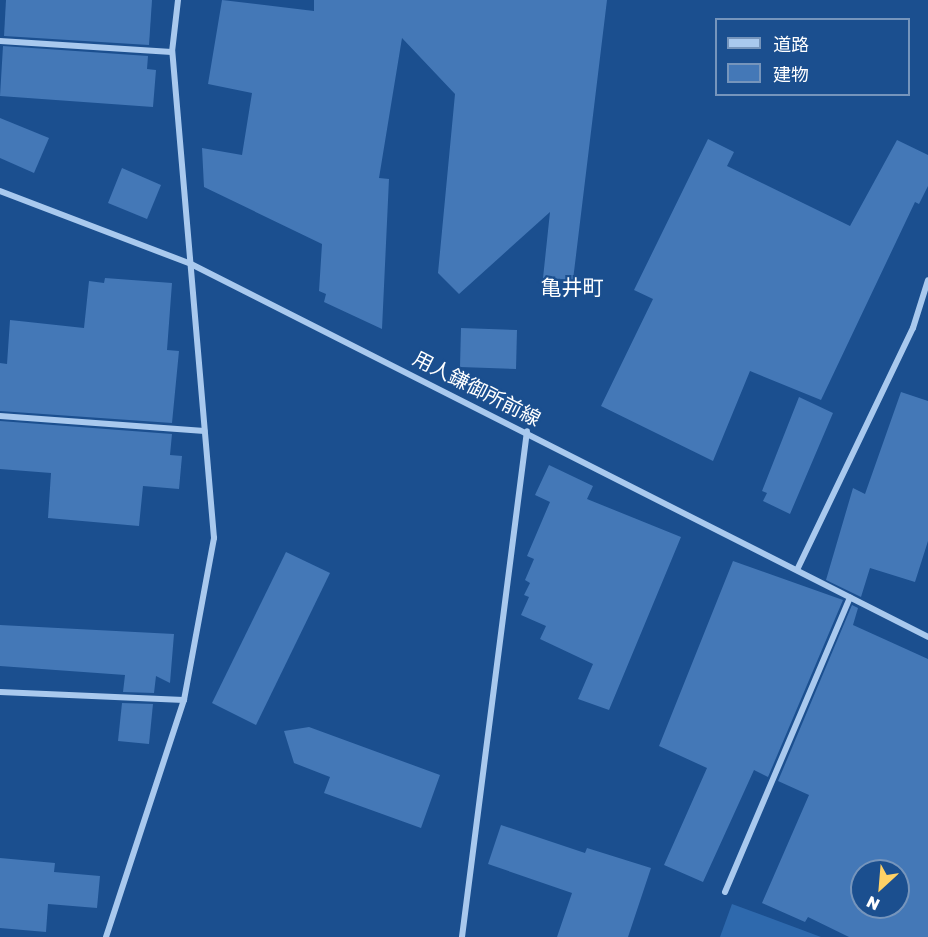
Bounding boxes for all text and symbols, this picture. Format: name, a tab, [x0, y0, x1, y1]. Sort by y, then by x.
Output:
legend	[715, 18, 910, 96]
text: 道路	[773, 33, 809, 55]
text: 建物	[773, 63, 809, 85]
district label: 亀井町	[541, 274, 603, 300]
street label: 用人鎌御所前線	[409, 346, 545, 430]
north arrow	[850, 859, 910, 919]
text: N	[863, 892, 883, 915]

